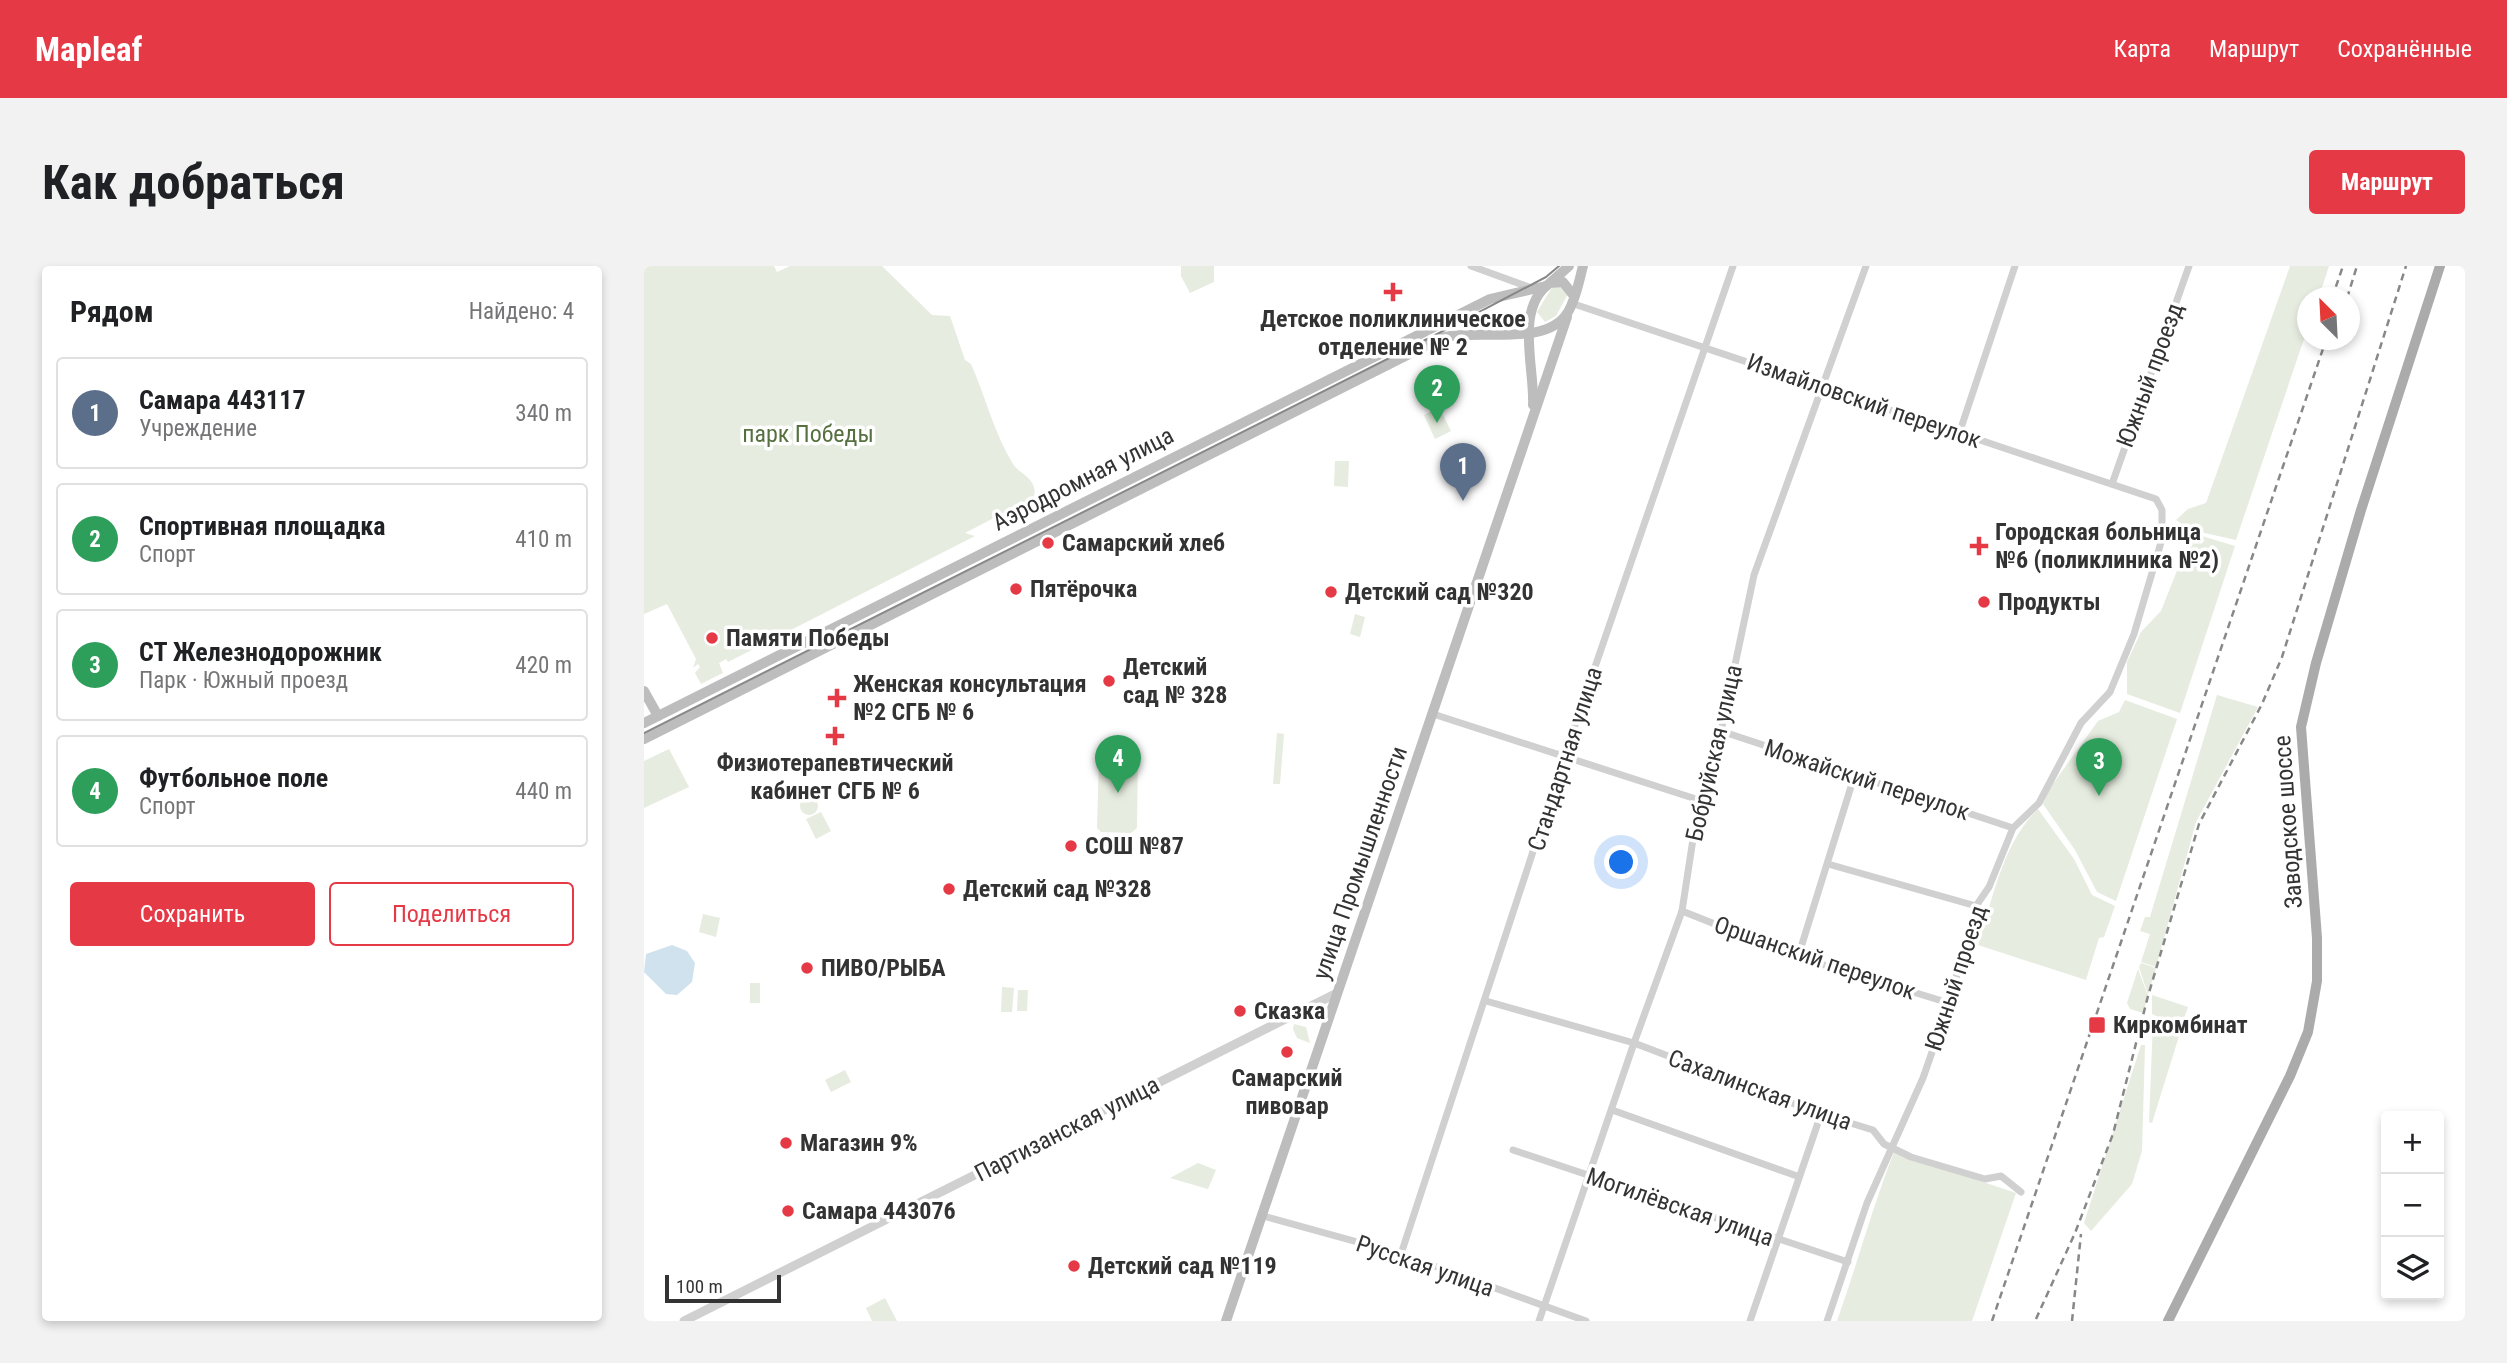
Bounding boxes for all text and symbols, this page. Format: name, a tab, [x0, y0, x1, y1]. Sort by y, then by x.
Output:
text: Mapleaf	[35, 30, 142, 69]
text: Карта	[2114, 35, 2171, 63]
text: Маршрут	[2209, 35, 2299, 63]
text: Сохранённые	[2337, 35, 2472, 63]
button: Маршрут	[2309, 150, 2465, 214]
text: Как добраться	[42, 154, 345, 211]
marker: Детское поликлиническое отделение № 2	[1383, 282, 1403, 302]
north arrow	[2297, 287, 2360, 350]
text: Рядом	[70, 294, 154, 329]
text: Найдено: 4	[469, 298, 574, 325]
street label: Южный проезд	[2111, 299, 2189, 451]
place label: Детское поликлиническое отделение № 2	[1260, 305, 1526, 361]
street label: Измайловский переулок	[1743, 348, 1985, 454]
pin: 2	[1414, 365, 1460, 423]
text: Самара 443117	[139, 385, 306, 415]
text: 1	[89, 400, 101, 427]
text: 340 m	[515, 400, 572, 427]
text: Учреждение	[139, 415, 257, 442]
park label: парк Победы	[742, 420, 874, 448]
street label: Аэродромная улица	[988, 421, 1178, 537]
pin: 1	[1440, 443, 1486, 501]
text: Спортивная площадка	[139, 511, 386, 541]
place label: Городская больница №6 (поликлиника №2)	[1995, 518, 2219, 574]
text: 2	[89, 526, 101, 553]
text: 410 m	[515, 526, 572, 553]
place label: Самарский хлеб	[1062, 529, 1225, 557]
marker: Самарский хлеб	[1040, 535, 1056, 551]
marker: Городская больница №6 (поликлиника №2)	[1969, 536, 1989, 556]
text: Спорт	[139, 541, 196, 568]
place label: Пятёрочка	[1030, 575, 1137, 603]
place label: Детский сад №320	[1345, 578, 1534, 606]
marker: Пятёрочка	[1008, 581, 1024, 597]
marker: Детский сад №320	[1323, 584, 1339, 600]
place label: Продукты	[1998, 588, 2101, 616]
marker: Продукты	[1976, 594, 1992, 610]
place label: Памяти Победы	[726, 624, 890, 652]
marker: Памяти Победы	[704, 630, 720, 646]
text: СТ Железнодорожник	[139, 637, 382, 667]
text: 3	[89, 652, 101, 679]
text: 420 m	[515, 652, 572, 679]
place label: Детский сад № 328	[1123, 653, 1227, 709]
street label: Бобруйская улица	[1680, 662, 1748, 844]
street label: Стандартная улица	[1522, 664, 1608, 854]
text: Парк · Южный проезд	[139, 667, 348, 694]
place label: Женская консультация №2 СГБ № 6	[853, 670, 1087, 726]
marker: Детский сад № 328	[1101, 673, 1117, 689]
marker: Женская консультация №2 СГБ № 6	[827, 688, 847, 708]
marker: Физиотерапевтический кабинет СГБ № 6	[825, 726, 845, 746]
street label: Можайский переулок	[1761, 734, 1973, 827]
street label: Заводское шоссе	[2268, 734, 2308, 910]
pin: 4	[1095, 735, 1141, 793]
pin: 3	[2076, 738, 2122, 796]
street label: улица Промышленности	[1307, 743, 1413, 983]
place label: Физиотерапевтический кабинет СГБ № 6	[716, 749, 954, 805]
text: Футбольное поле	[139, 763, 328, 793]
text: 4	[89, 778, 101, 805]
text: 440 m	[515, 778, 572, 805]
text: Спорт	[139, 793, 196, 820]
place label: СОШ №87	[1085, 832, 1184, 860]
marker: СОШ №87	[1063, 838, 1079, 854]
your location	[1604, 845, 1638, 879]
place label: Детский сад №328	[963, 875, 1152, 903]
marker: Детский сад №328	[941, 881, 957, 897]
button: Сохранить	[70, 882, 315, 946]
button: Поделиться	[329, 882, 574, 946]
street label: Южный проезд	[1919, 902, 1993, 1054]
street label: Оршанский переулок	[1711, 910, 1920, 1006]
place label: ПИВО/РЫБА	[821, 954, 946, 982]
marker: ПИВО/РЫБА	[799, 960, 815, 976]
place label: Сказка	[1254, 997, 1325, 1025]
marker: Сказка	[1232, 1003, 1248, 1019]
place label: Киркомбинат	[2113, 1011, 2248, 1039]
marker: Киркомбинат	[2087, 1015, 2107, 1035]
marker: Самарский пивовар	[1279, 1044, 1295, 1060]
street label: Сахалинская улица	[1664, 1044, 1856, 1136]
place label: Самарский пивовар	[1231, 1064, 1343, 1120]
street label: Партизанская улица	[970, 1070, 1164, 1188]
map controls	[2381, 1111, 2444, 1300]
button: +	[2381, 1111, 2444, 1174]
place label: Магазин 9%	[800, 1129, 918, 1157]
marker: Магазин 9%	[778, 1135, 794, 1151]
street label: Могилёвская улица	[1583, 1162, 1777, 1252]
button: −	[2381, 1174, 2444, 1237]
place label: Самара 443076	[802, 1197, 956, 1225]
marker: Самара 443076	[780, 1203, 796, 1219]
street label: Русская улица	[1353, 1229, 1497, 1303]
button: layers	[2381, 1237, 2444, 1300]
place label: Детский сад №119	[1088, 1252, 1277, 1280]
marker: Детский сад №119	[1066, 1258, 1082, 1274]
scale bar	[665, 1272, 780, 1304]
text: 100 m	[676, 1275, 723, 1298]

